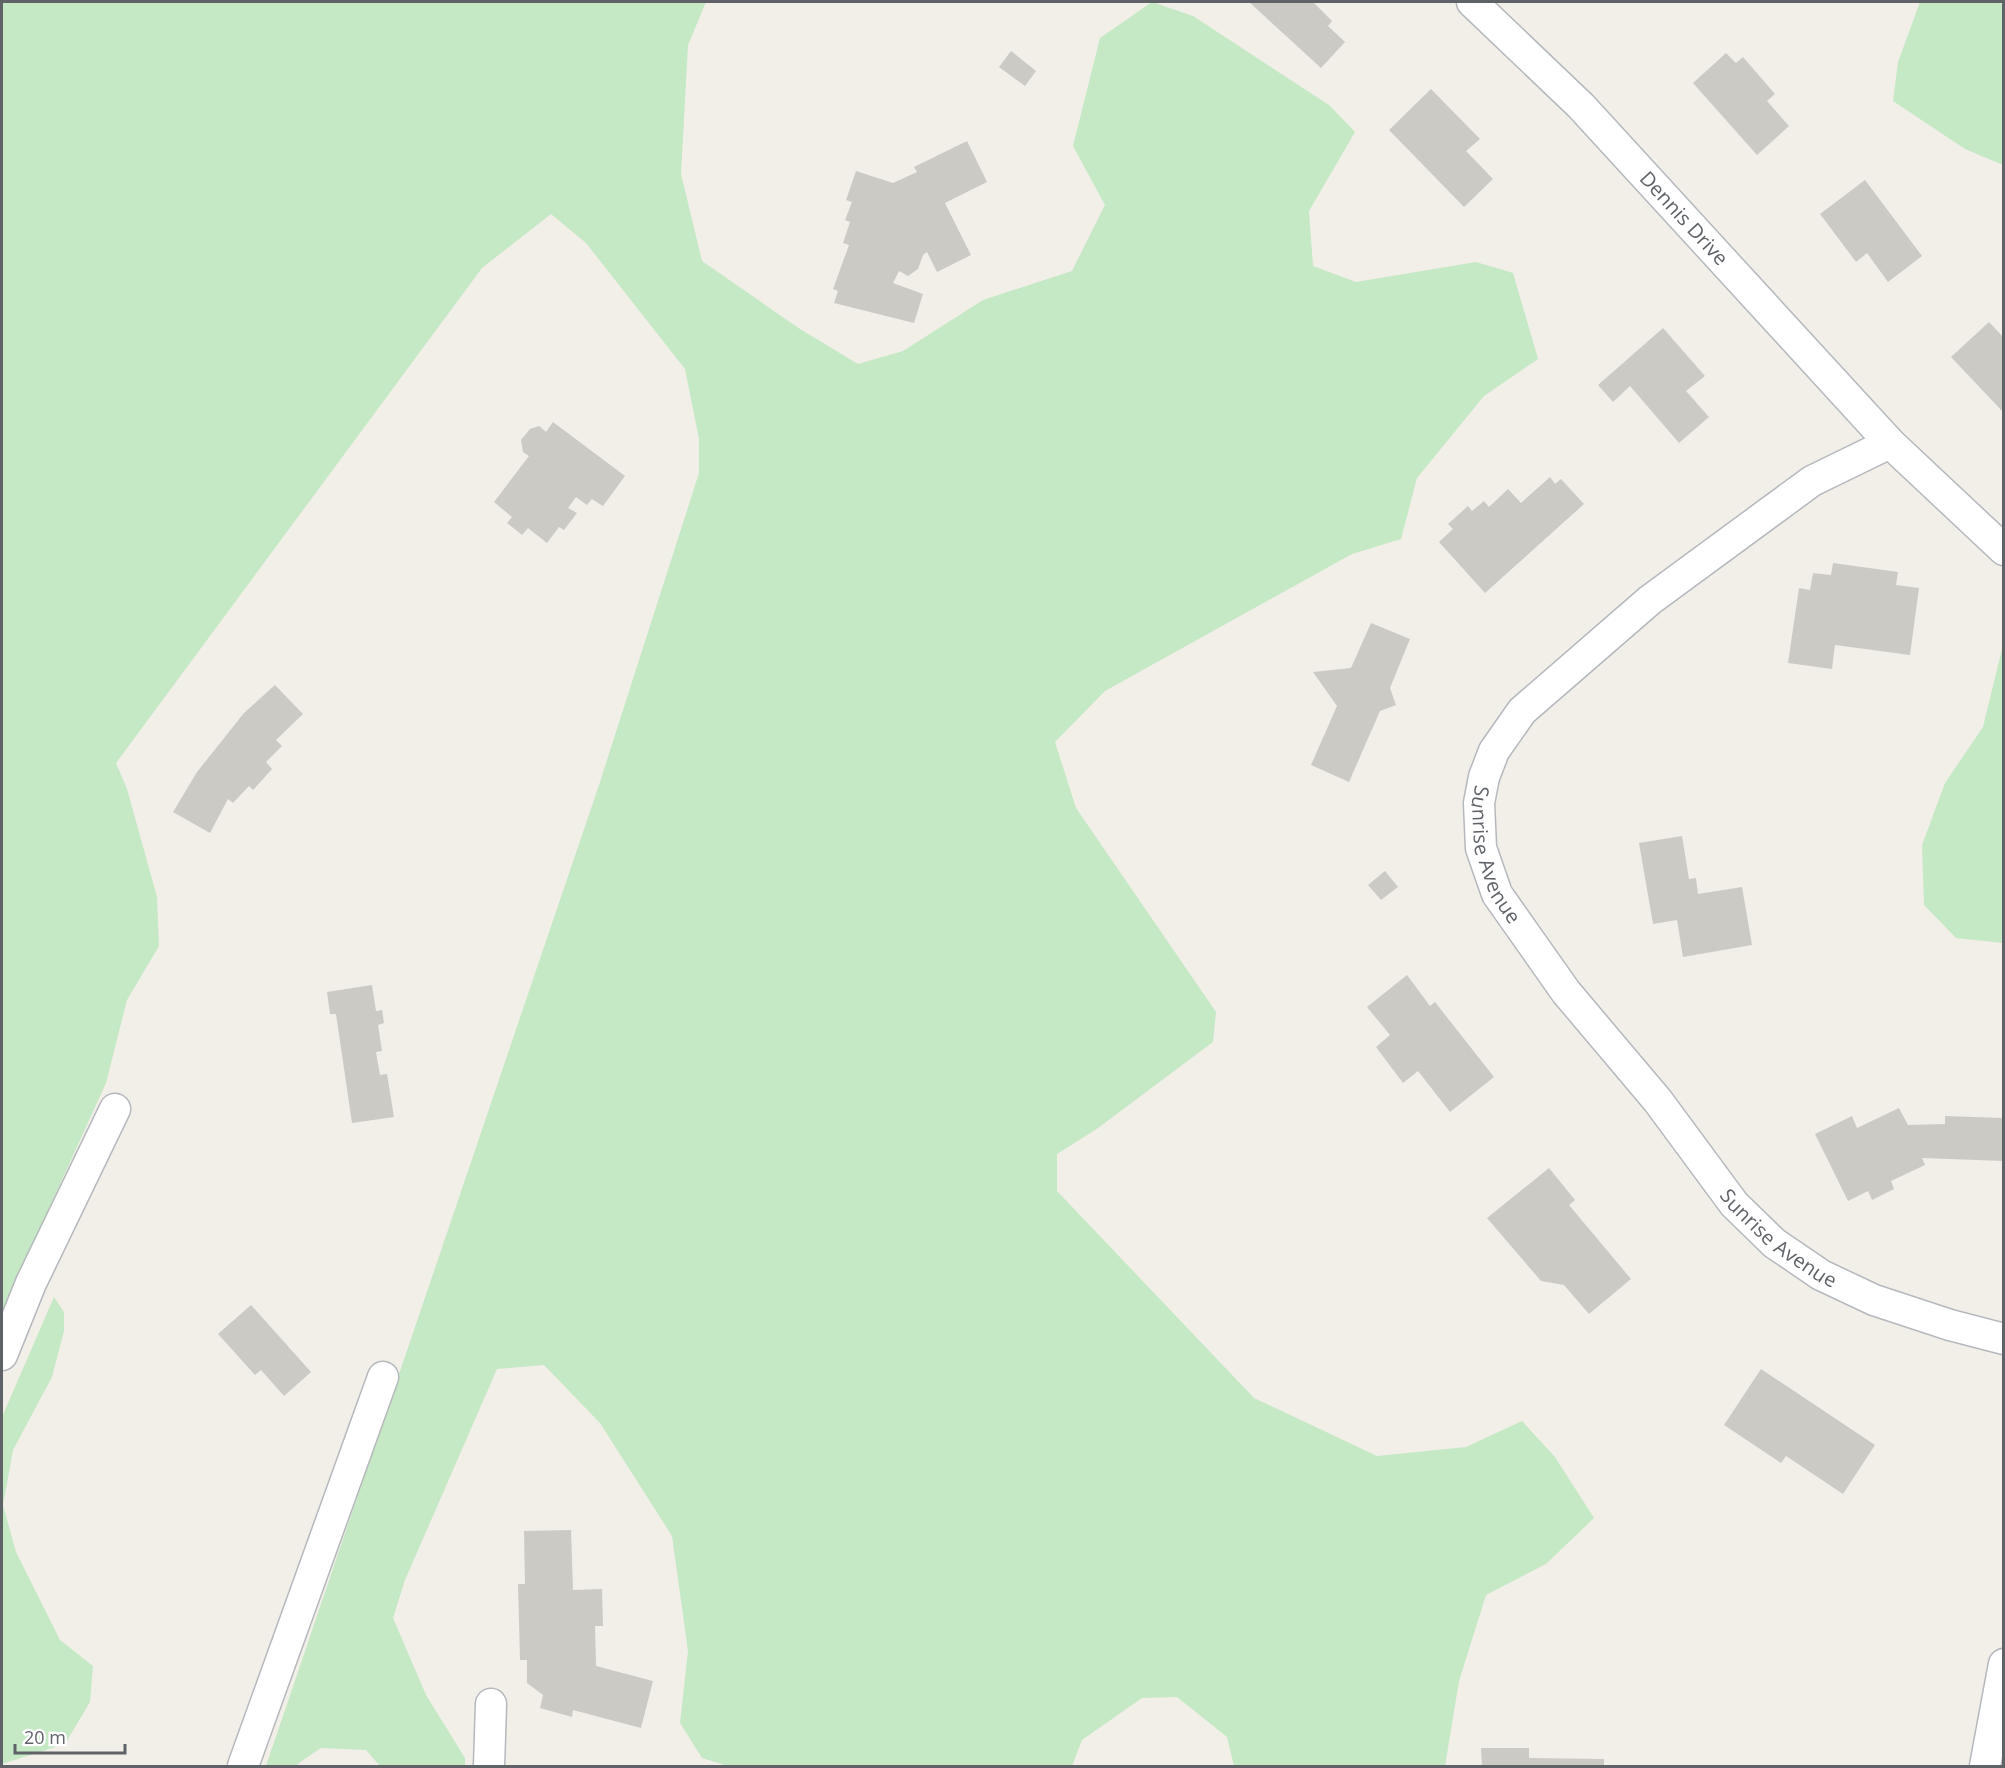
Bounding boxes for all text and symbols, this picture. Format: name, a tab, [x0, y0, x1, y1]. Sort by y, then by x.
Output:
street label: Dennis Drive	[1634, 165, 1735, 271]
street label: Sunrise Avenue	[1465, 783, 1527, 929]
street label: Sunrise Avenue	[1714, 1183, 1841, 1294]
scale bar	[15, 1717, 124, 1755]
text: 20 m	[24, 1725, 66, 1749]

